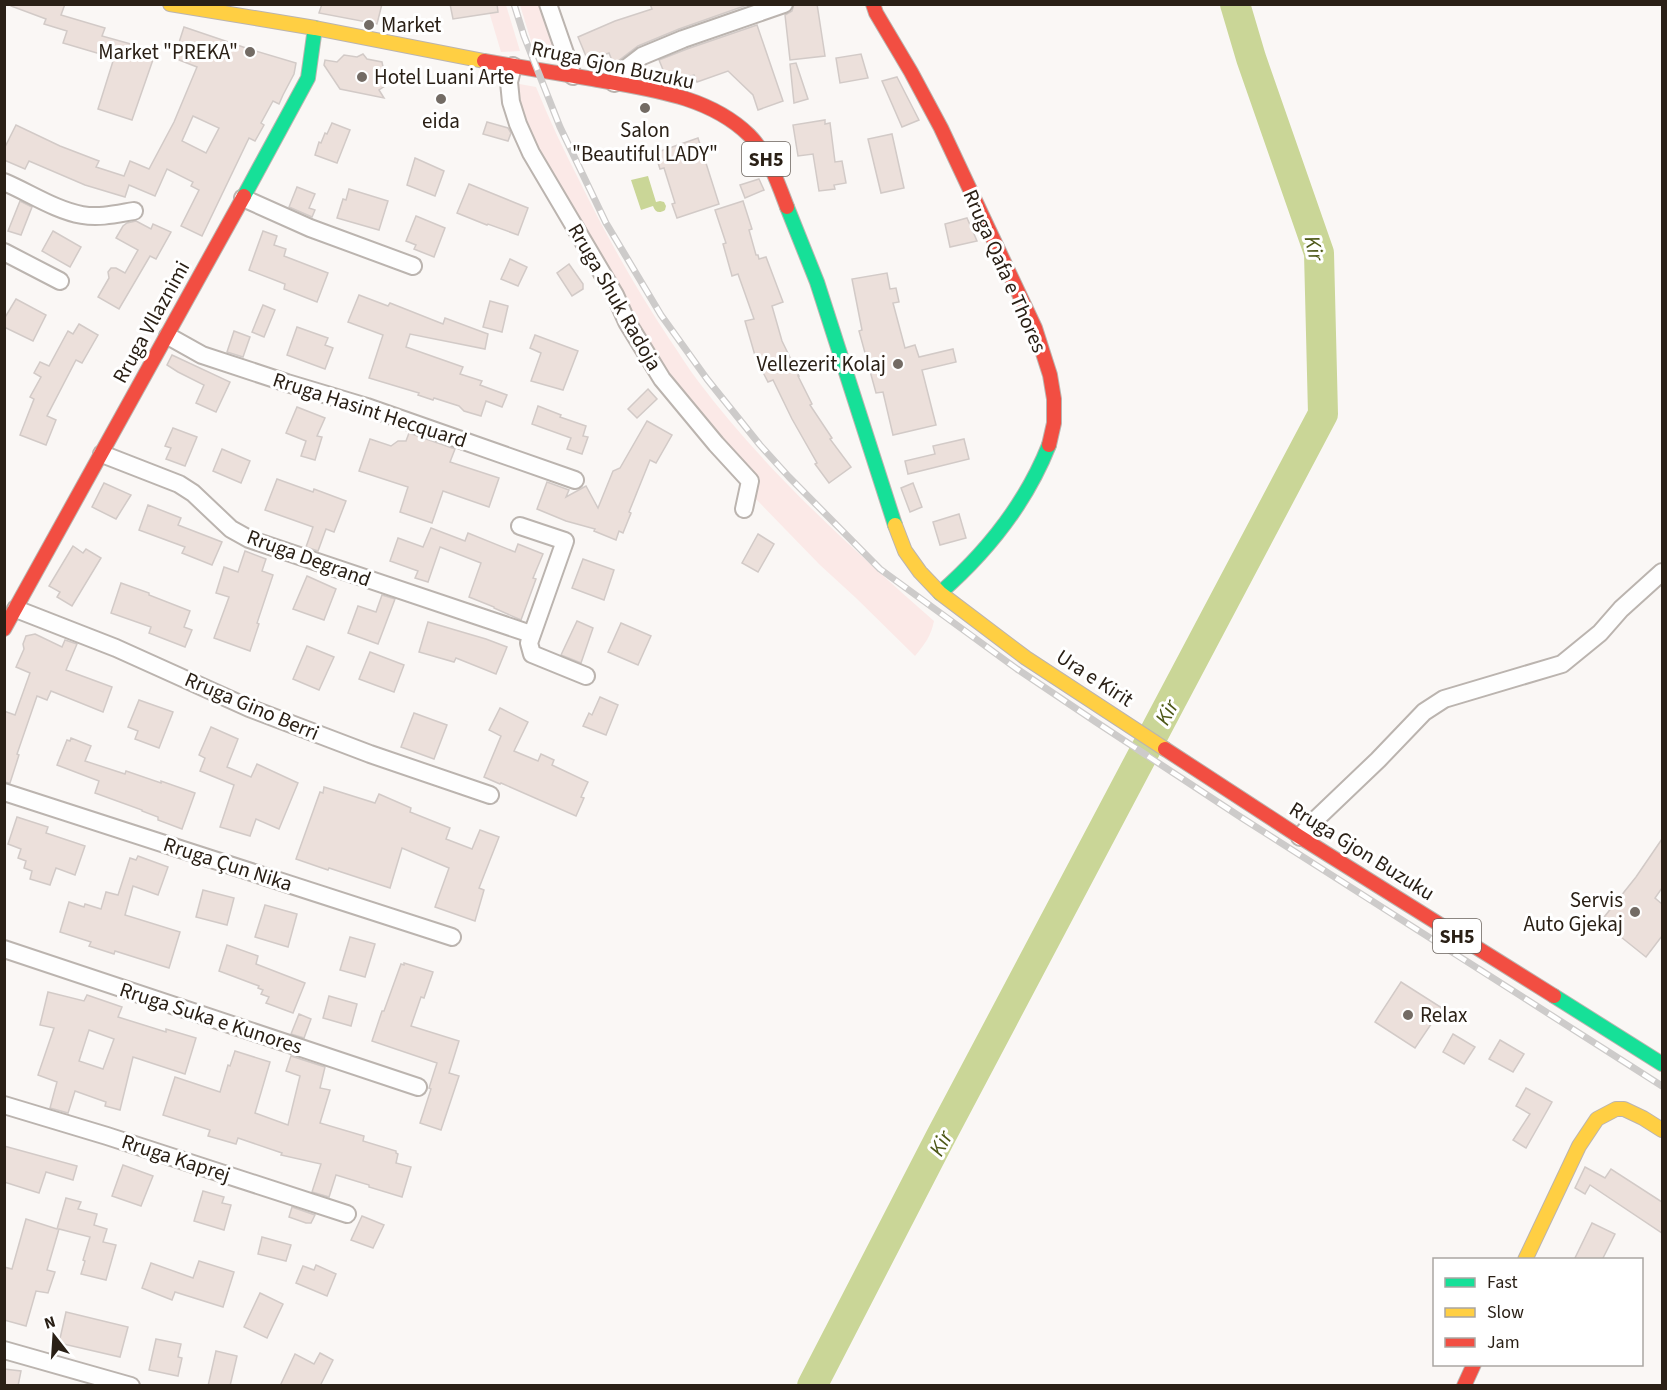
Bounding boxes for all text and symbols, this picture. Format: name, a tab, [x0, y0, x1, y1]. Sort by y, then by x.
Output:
place label: Market	[381, 10, 441, 40]
marker: Market	[362, 18, 376, 32]
street label: Rruga Gjon Buzuku	[529, 33, 697, 97]
place label: Market "PREKA"	[98, 37, 238, 67]
marker: Market "PREKA"	[243, 45, 257, 59]
place label: Hotel Luani Arte	[374, 62, 514, 92]
marker: Hotel Luani Arte	[355, 70, 369, 84]
marker: eida	[434, 92, 448, 106]
marker: Salon "Beautiful LADY"	[638, 101, 652, 115]
place label: eida	[422, 106, 460, 136]
place label: Salon "Beautiful LADY"	[572, 115, 718, 169]
road number: SH5	[742, 142, 790, 176]
street label: Rruga Qafa e Thores	[956, 185, 1055, 358]
street label: Rruga Shuk Radoja	[561, 218, 669, 376]
water label: Kir	[1296, 233, 1333, 265]
street label: Rruga Vllaznimi	[105, 255, 197, 389]
place label: Vellezerit Kolaj	[757, 349, 886, 379]
marker: Vellezerit Kolaj	[891, 357, 905, 371]
street label: Rruga Hasint Hecquard	[269, 364, 471, 456]
street label: Rruga Degrand	[243, 522, 375, 594]
street label: Ura e Kirit	[1051, 642, 1139, 714]
street label: Rruga Gino Berri	[180, 664, 324, 748]
water label: Kir	[1147, 693, 1188, 731]
street label: Rruga Gjon Buzuku	[1284, 794, 1440, 908]
street label: Rruga Çun Nika	[160, 829, 296, 899]
place label: Servis Auto Gjekaj	[1523, 885, 1623, 939]
marker: Servis Auto Gjekaj	[1628, 905, 1642, 919]
road number: SH5	[1433, 919, 1481, 953]
street label: Rruga Suka e Kunores	[116, 974, 306, 1062]
place label: Relax	[1420, 1000, 1468, 1030]
marker: Relax	[1401, 1008, 1415, 1022]
water label: Kir	[921, 1124, 962, 1162]
street label: Rruga Kaprej	[118, 1126, 234, 1190]
legend	[1433, 1258, 1643, 1366]
text: Fast	[1487, 1270, 1518, 1295]
text: Slow	[1487, 1300, 1524, 1325]
north arrow	[24, 1306, 84, 1366]
text: N	[42, 1311, 58, 1335]
text: Jam	[1487, 1330, 1520, 1355]

